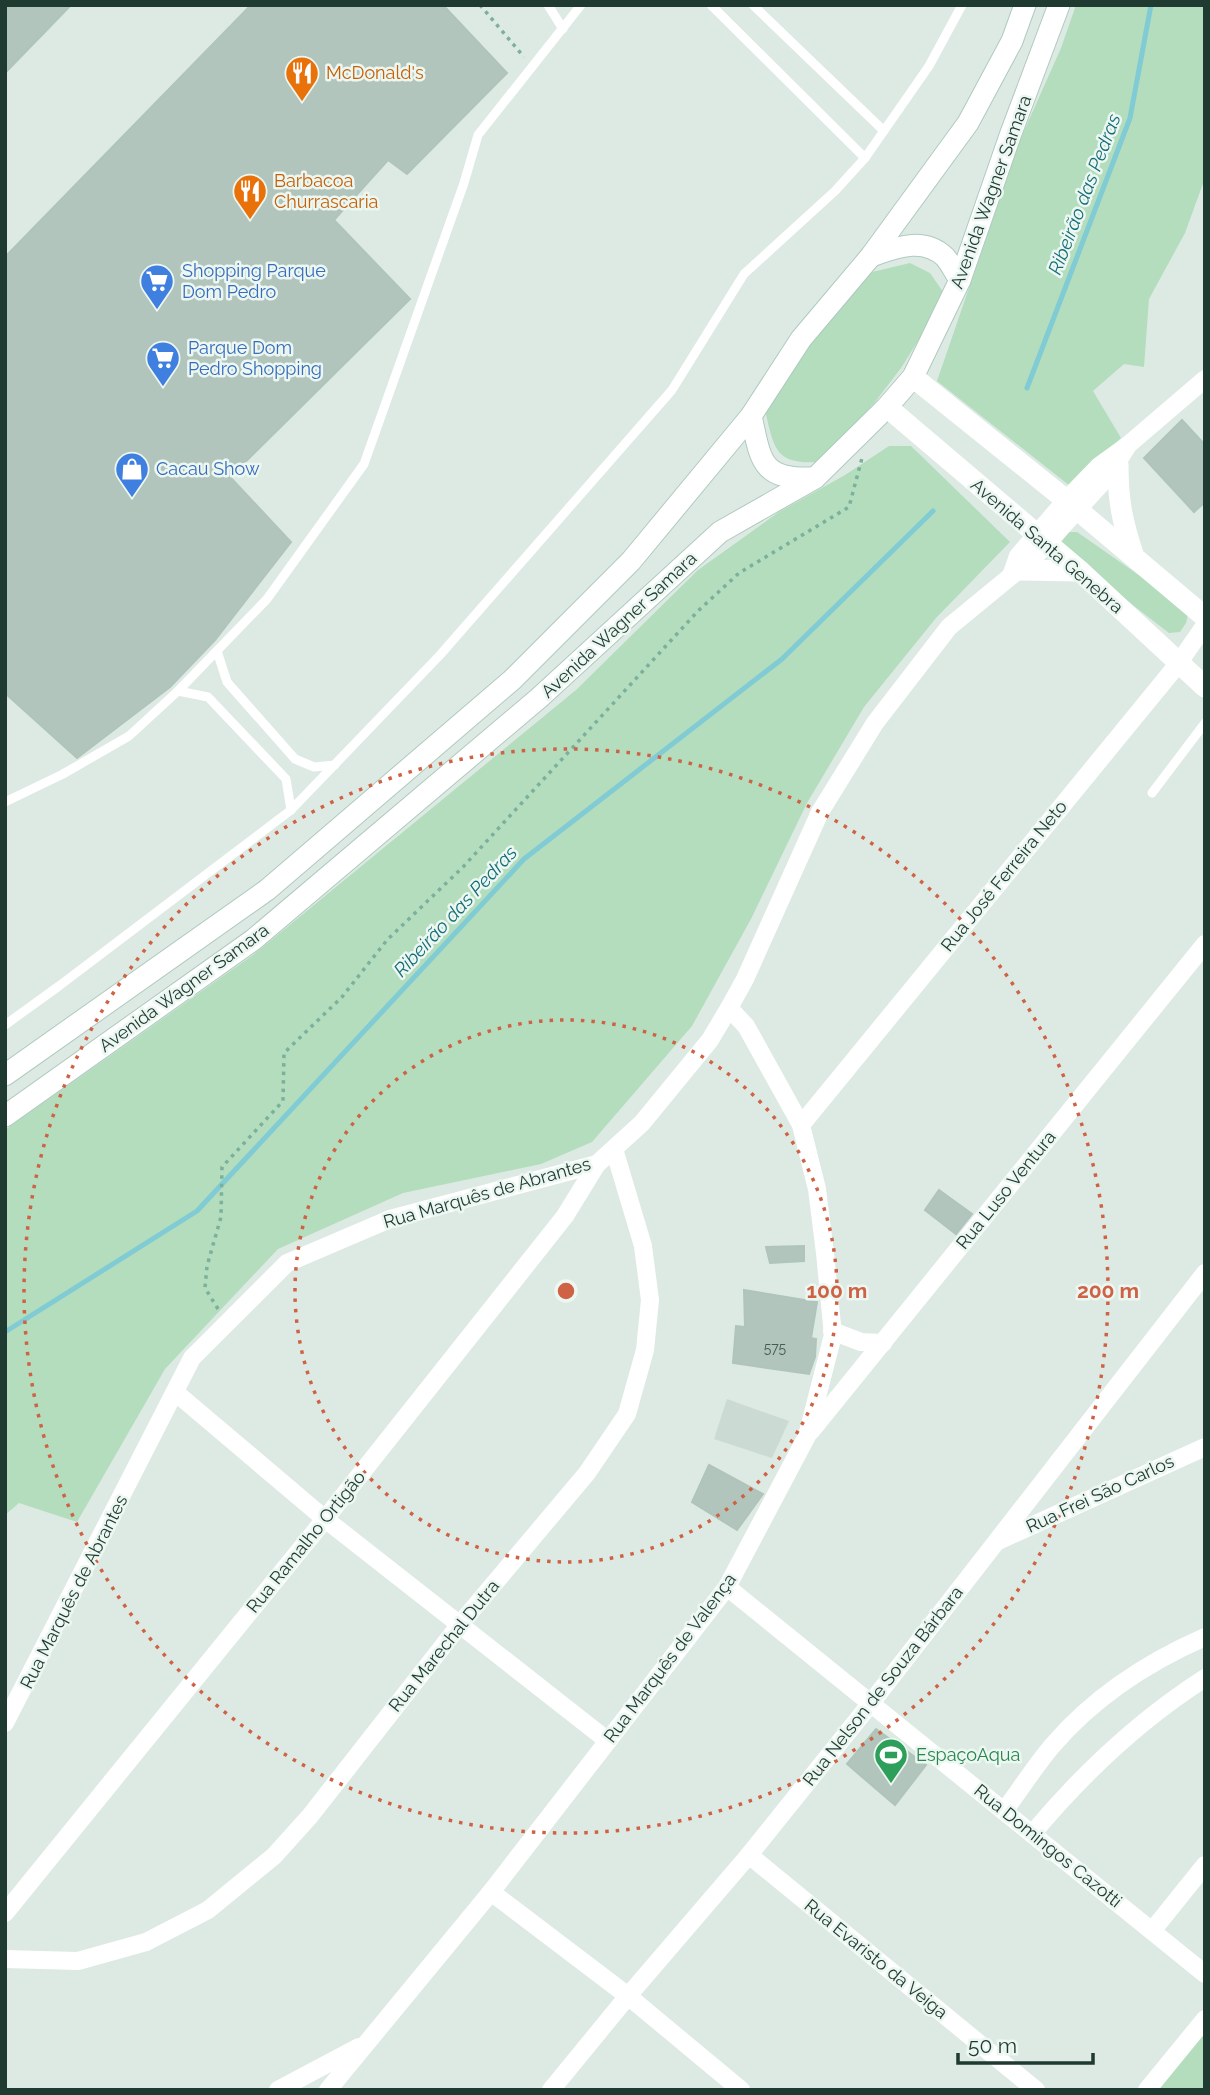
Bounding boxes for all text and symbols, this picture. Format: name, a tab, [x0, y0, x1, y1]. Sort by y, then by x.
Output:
restaurant icon: McDonald's	[283, 54, 321, 103]
place label: McDonald's	[326, 62, 424, 83]
street label: Avenida Wagner Samara	[946, 92, 1035, 291]
water label: Ribeirão das Pedras	[1043, 110, 1125, 277]
place label: Barbacoa Churrascaria	[274, 170, 378, 212]
restaurant icon: Barbacoa Churrascaria	[231, 172, 269, 221]
place label: Shopping Parque Dom Pedro	[182, 260, 326, 302]
supermarket icon: Shopping Parque Dom Pedro	[138, 262, 176, 311]
place label: Parque Dom Pedro Shopping	[188, 337, 322, 379]
supermarket icon: Parque Dom Pedro Shopping	[144, 339, 182, 388]
shop icon: Cacau Show	[113, 450, 151, 499]
place label: Cacau Show	[156, 458, 260, 479]
street label: Avenida Santa Genebra	[967, 474, 1128, 617]
street label: Avenida Wagner Samara	[537, 547, 701, 702]
street label: Rua José Ferreira Neto	[936, 796, 1071, 955]
water label: Ribeirão das Pedras	[389, 841, 521, 981]
street label: Avenida Wagner Samara	[95, 919, 273, 1056]
street label: Rua Luso Ventura	[951, 1126, 1060, 1253]
street label: Rua Marquês de Abrantes	[381, 1153, 593, 1232]
text: 100 m	[807, 1278, 867, 1303]
text: 200 m	[1077, 1278, 1139, 1303]
centre of rings	[554, 1279, 578, 1303]
house number: 575	[764, 1340, 787, 1356]
street label: Rua Frei São Carlos	[1023, 1450, 1177, 1537]
street label: Rua Ramalho Ortigão	[242, 1466, 370, 1617]
street label: Rua Marquês de Abrantes	[15, 1491, 132, 1692]
street label: Rua Marquês de Valença	[599, 1569, 740, 1746]
street label: Rua Marechal Dutra	[384, 1575, 503, 1716]
street label: Rua Nelson de Souza Bárbara	[798, 1582, 967, 1790]
sports icon: EspaçoAqua	[872, 1736, 910, 1785]
place label: EspaçoAqua	[916, 1744, 1020, 1765]
street label: Rua Domingos Cazotti	[970, 1780, 1126, 1912]
street label: Rua Evaristo da Veiga	[801, 1894, 952, 2023]
scale bar	[958, 2022, 1093, 2066]
text: 50 m	[968, 2033, 1017, 2058]

